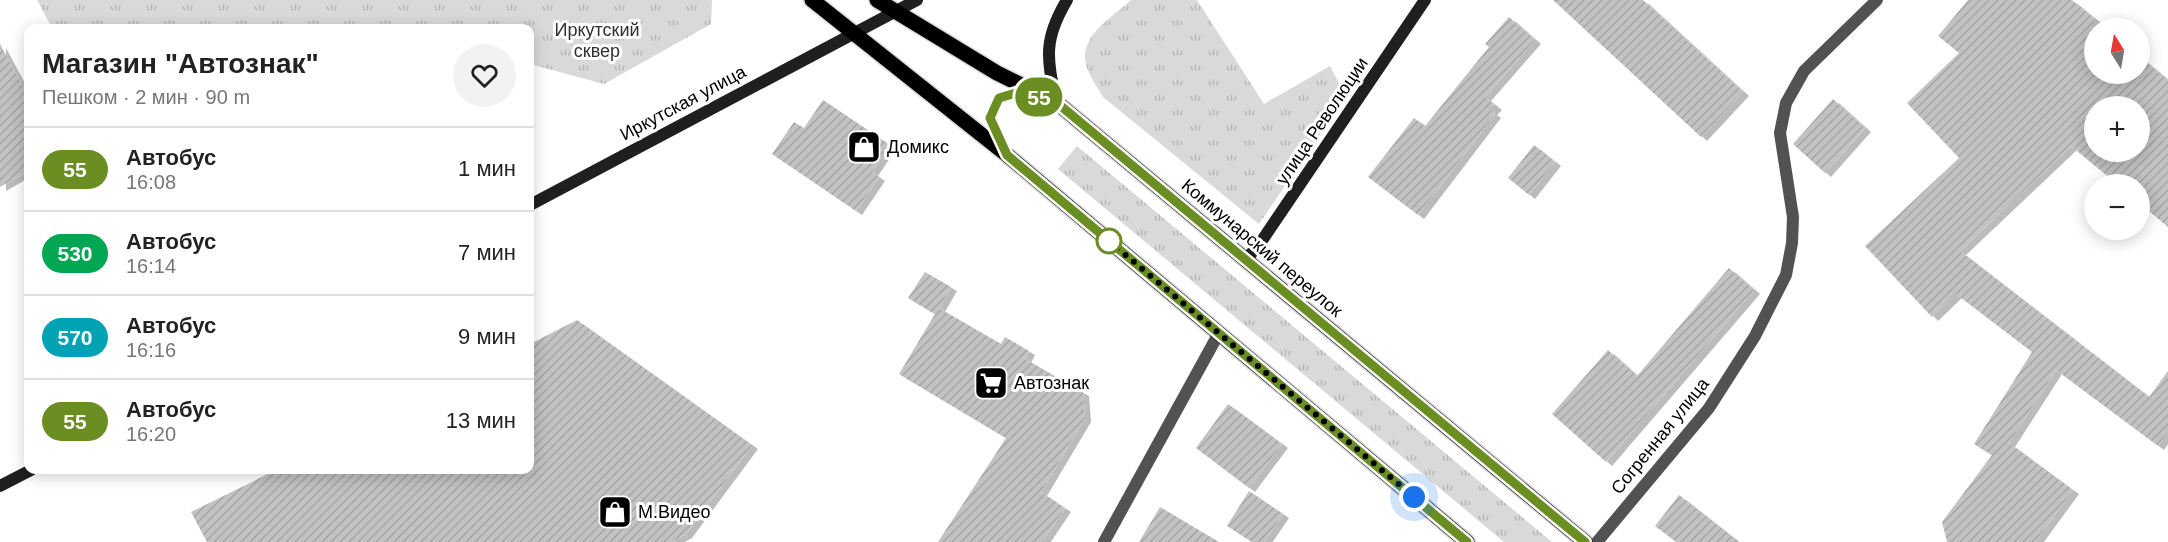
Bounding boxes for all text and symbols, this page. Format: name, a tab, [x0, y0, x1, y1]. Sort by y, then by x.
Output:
north arrow	[2084, 18, 2150, 84]
map controls	[2084, 18, 2150, 240]
park label: Иркутский сквер	[554, 20, 640, 61]
button: heart	[453, 44, 516, 107]
text: Магазин "Автознак"	[42, 48, 319, 79]
street label: улица Революции	[1272, 54, 1372, 188]
street label: Иркутская улица	[617, 61, 750, 145]
line badge: 55	[1012, 78, 1066, 116]
text: Пешком · 2 мин · 90 m	[42, 86, 250, 108]
text: 55	[1027, 86, 1051, 109]
button: +	[2084, 96, 2150, 162]
shop icon: Домикс	[846, 129, 882, 165]
place label: Домикс	[887, 137, 949, 157]
text: Автобус	[126, 145, 216, 170]
text: 1 мин	[458, 156, 516, 181]
text: 55	[63, 158, 87, 181]
text: 16:08	[126, 171, 176, 193]
button: −	[2084, 174, 2150, 240]
street label: Коммунарский переулок	[1178, 175, 1346, 321]
unlabelled marker	[1096, 228, 1122, 254]
text: Автобус	[126, 229, 216, 254]
text: 7 мин	[458, 240, 516, 265]
text: 530	[57, 242, 93, 265]
text: 16:14	[126, 255, 176, 277]
text: Автобус	[126, 313, 216, 338]
text: 9 мин	[458, 324, 516, 349]
text: 570	[57, 326, 93, 349]
text: 16:16	[126, 339, 176, 361]
supermarket icon: Автознак	[973, 365, 1009, 401]
place label: Автознак	[1014, 373, 1089, 393]
street label: Согренная улица	[1607, 373, 1714, 498]
text: Автобус	[126, 397, 216, 422]
text: 13 мин	[446, 408, 516, 433]
text: 55	[63, 410, 87, 433]
text: 16:20	[126, 423, 176, 445]
your location	[1399, 482, 1429, 512]
shop icon: М.Видео	[597, 494, 633, 530]
place label: М.Видео	[638, 502, 711, 522]

